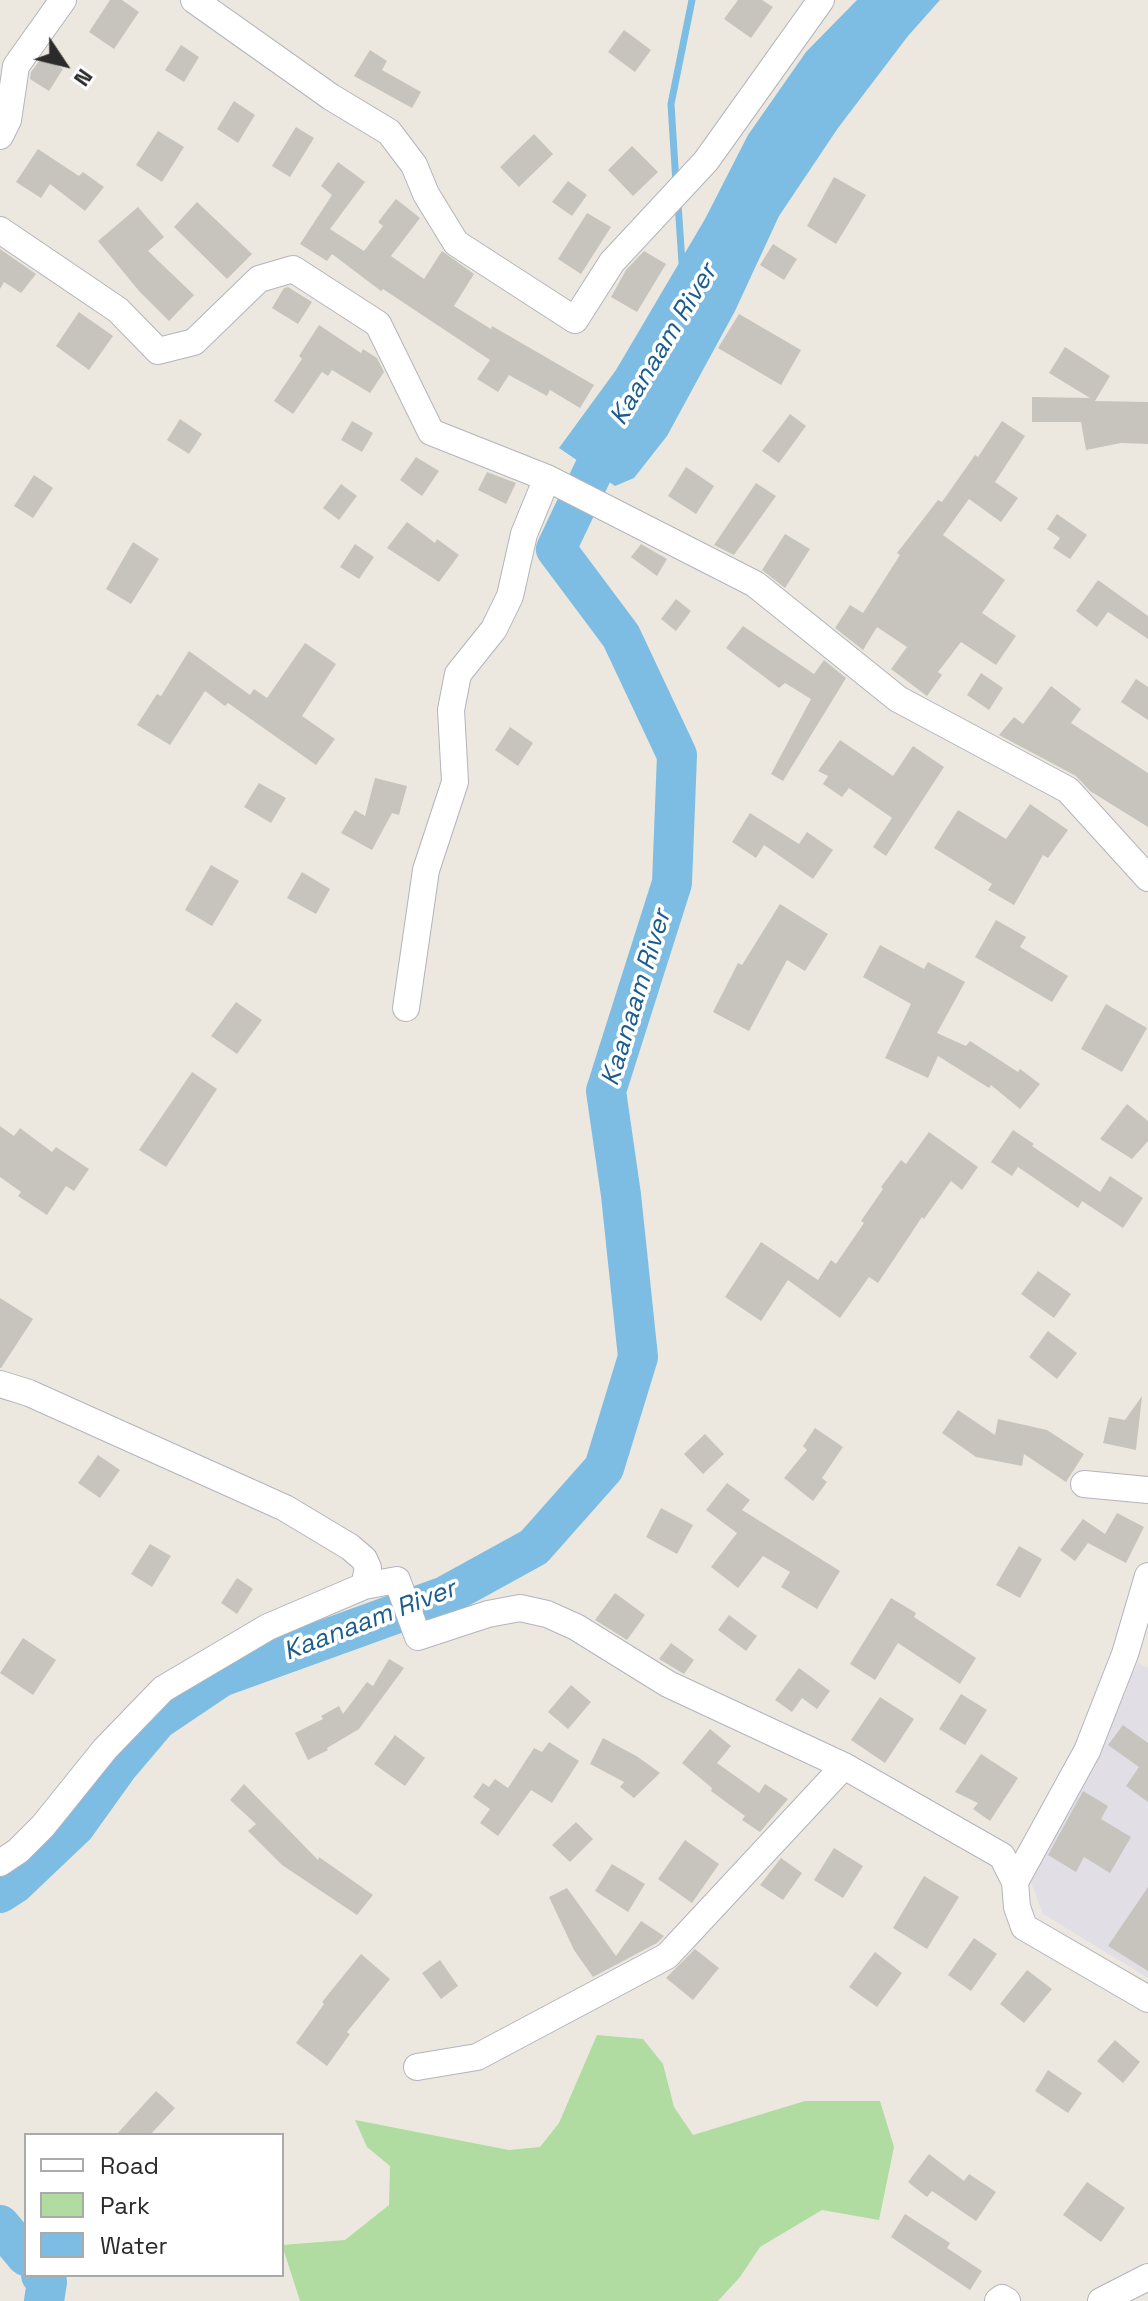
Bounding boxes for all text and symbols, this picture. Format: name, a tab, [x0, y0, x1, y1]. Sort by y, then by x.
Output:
north arrow	[24, 24, 104, 104]
text: N	[68, 64, 99, 92]
water label: Kaanaam River	[604, 259, 724, 431]
water label: Kaanaam River	[595, 906, 679, 1090]
water label: Kaanaam River	[279, 1574, 461, 1668]
legend	[24, 2133, 284, 2277]
text: Road	[100, 2150, 159, 2181]
text: Park	[100, 2190, 150, 2221]
text: Water	[100, 2230, 168, 2261]

